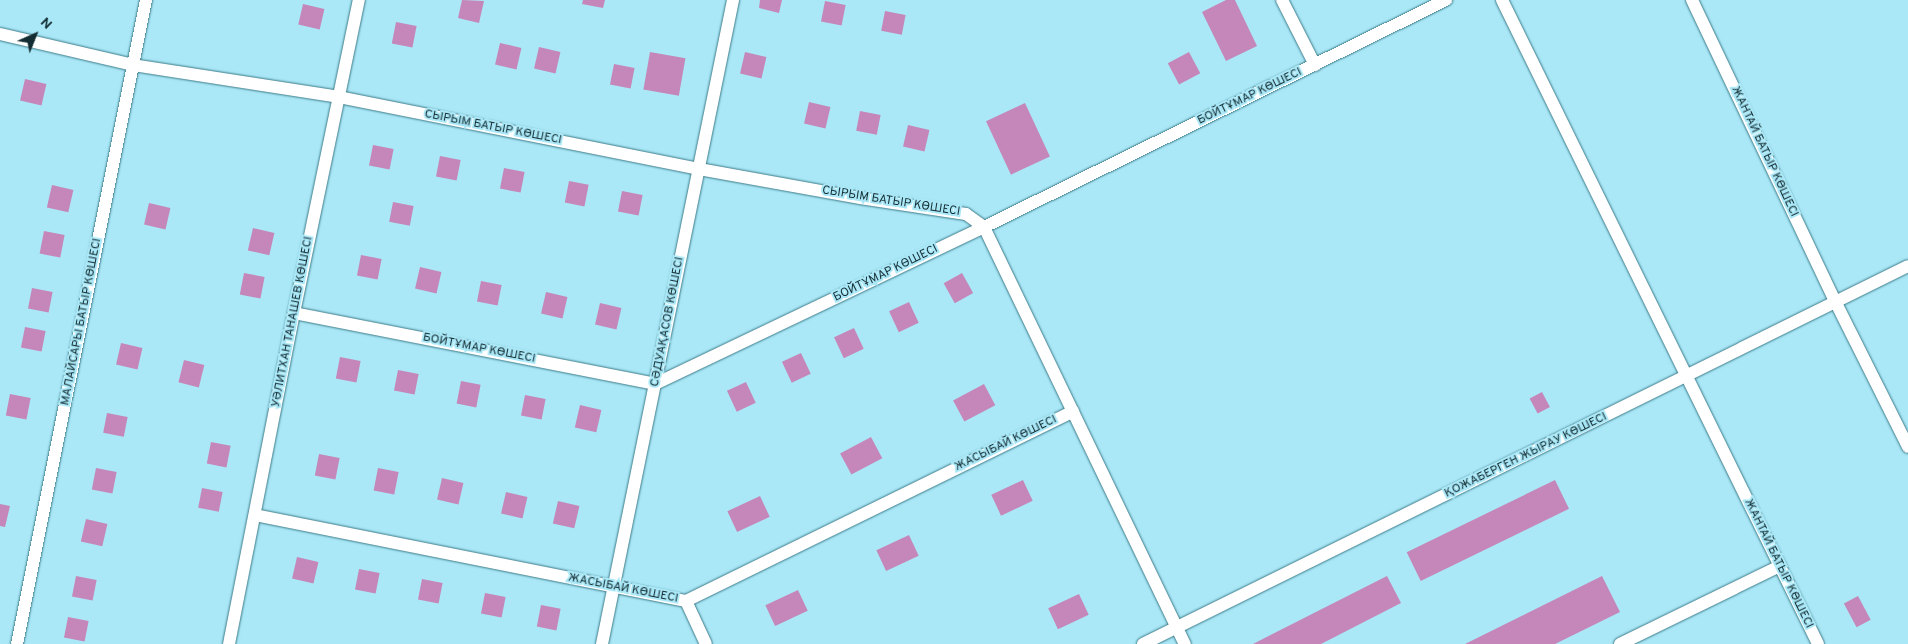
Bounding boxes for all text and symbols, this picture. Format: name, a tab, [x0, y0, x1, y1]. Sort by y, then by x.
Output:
north arrow	[10, 10, 60, 60]
text: N	[36, 14, 55, 33]
street label: БОЙТҰМАР КӨШЕСІ	[1195, 65, 1305, 129]
street label: ЖАНТАЙ БАТЫР КӨШЕСІ	[1727, 85, 1801, 219]
street label: СЫРЫМ БАТЫР КӨШЕСІ	[423, 108, 563, 148]
street label: СЫРЫМ БАТЫР КӨШЕСІ	[821, 184, 961, 220]
street label: УӘЛИТХАН ТАНАШЕВ КӨШЕСІ	[269, 235, 317, 409]
street label: МАЛАЙСАРЫ БАТЫР КӨШЕСІ	[59, 237, 105, 407]
street label: БОЙТҰМАР КӨШЕСІ	[831, 242, 941, 306]
street label: СӘДУАҚАСОВ КӨШЕСІ	[648, 256, 688, 388]
street label: БОЙТҰМАР КӨШЕСІ	[421, 331, 537, 367]
street label: ҚОЖАБЕРГЕН ЖЫРАУ КӨШЕСІ	[1442, 410, 1610, 502]
street label: ЖАСЫБАЙ КӨШЕСІ	[953, 413, 1059, 475]
street label: ЖАНТАЙ БАТЫР КӨШЕСІ	[1740, 497, 1816, 631]
street label: ЖАСЫБАЙ КӨШЕСІ	[567, 571, 679, 607]

